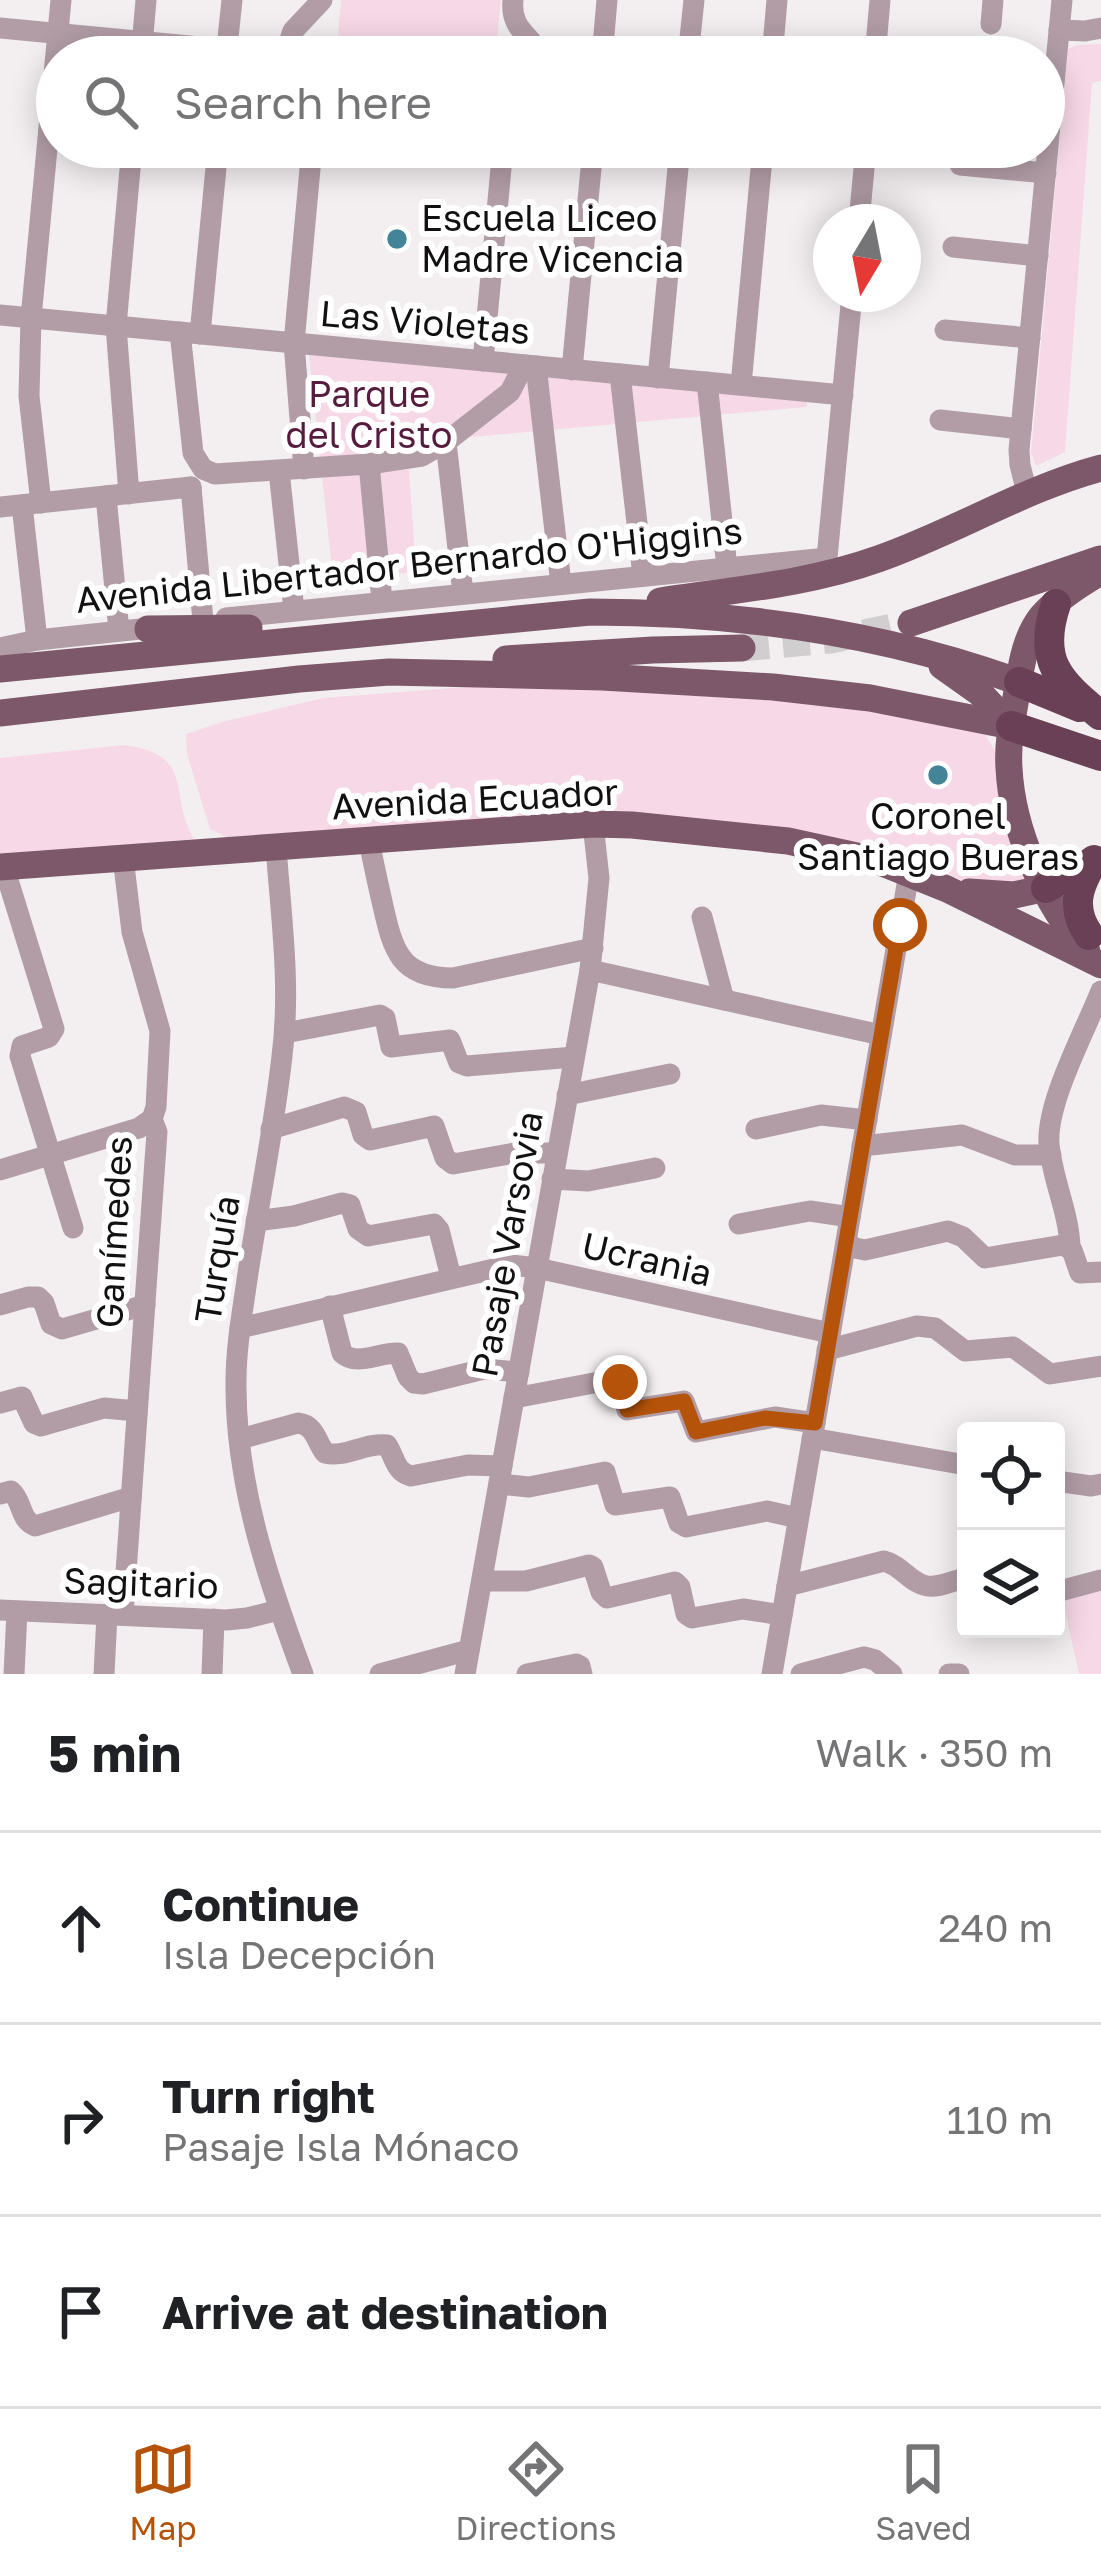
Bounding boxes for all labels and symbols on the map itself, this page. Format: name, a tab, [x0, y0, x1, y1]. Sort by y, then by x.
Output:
place label: Escuela Liceo Madre Vicencia	[421, 196, 684, 280]
north arrow	[813, 204, 921, 312]
marker: Escuela Liceo Madre Vicencia	[384, 226, 410, 252]
street label: Las Violetas	[318, 291, 532, 352]
park label: Parque del Cristo	[286, 372, 452, 456]
street label: Avenida Libertador Bernardo O'Higgins	[74, 508, 744, 621]
marker: Coronel Santiago Bueras	[925, 762, 951, 788]
street label: Avenida Ecuador	[331, 770, 619, 827]
place label: Coronel Santiago Bueras	[797, 794, 1079, 878]
route start	[873, 898, 927, 952]
street label: Pasaje Varsovia	[462, 1108, 551, 1380]
street label: Ganímedes	[87, 1135, 140, 1329]
street label: Turquía	[185, 1192, 248, 1326]
street label: Ucrania	[578, 1223, 716, 1294]
route end	[593, 1355, 647, 1409]
street label: Sagitario	[63, 1558, 219, 1607]

